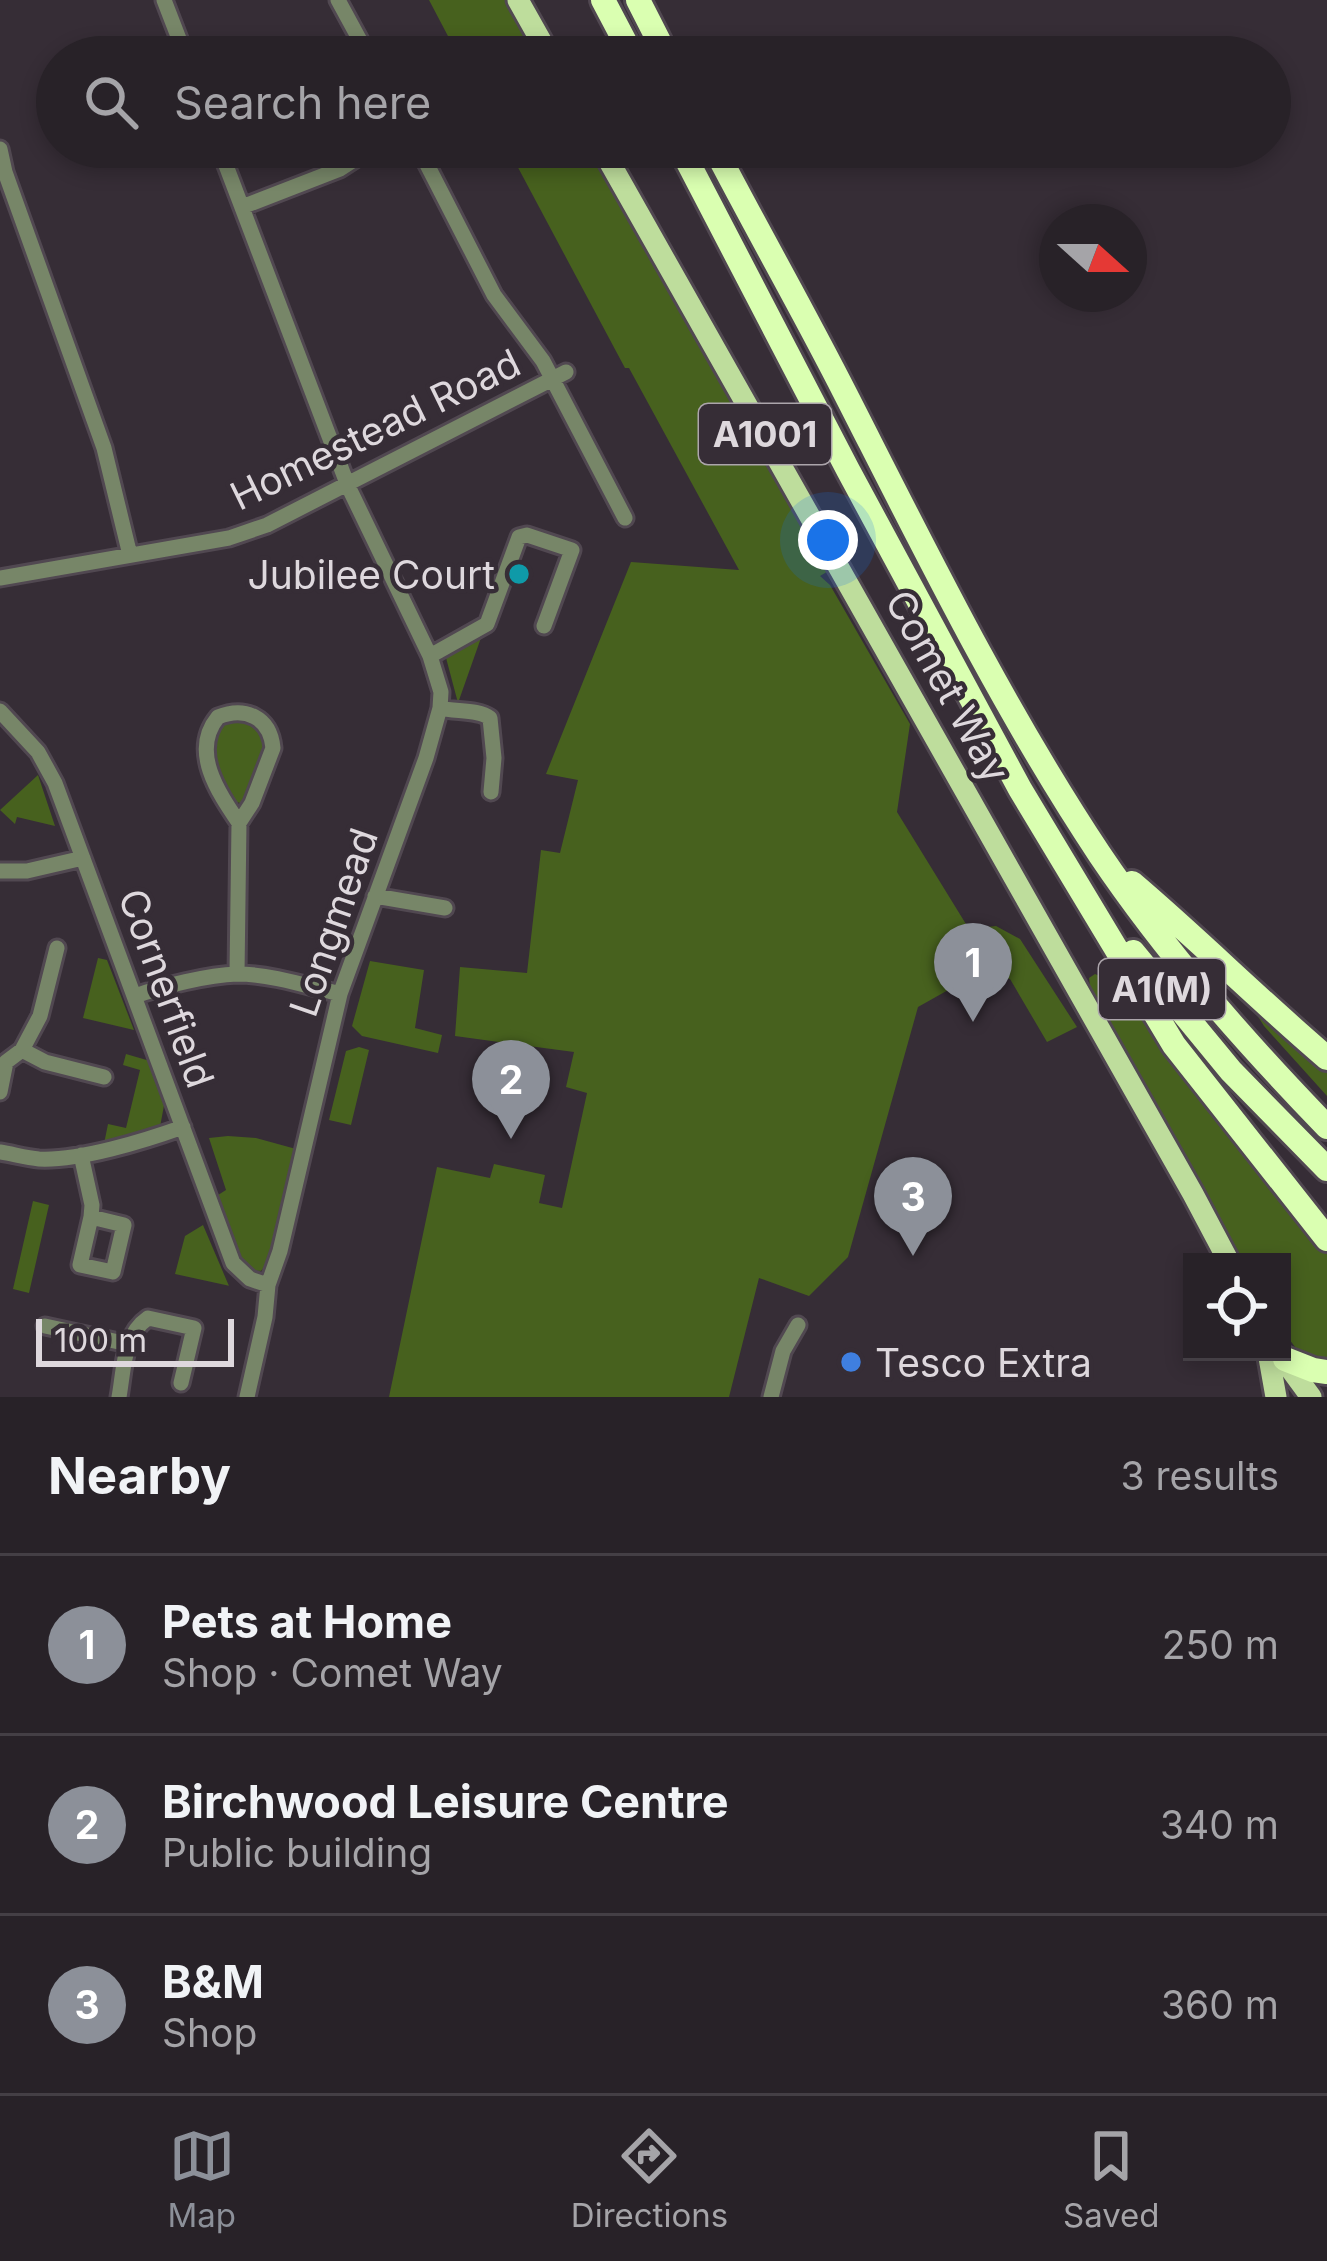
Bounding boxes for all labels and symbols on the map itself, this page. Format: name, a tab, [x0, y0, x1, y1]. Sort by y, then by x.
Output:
north arrow	[1039, 204, 1147, 312]
street label: Homestead Road	[223, 339, 527, 519]
road number: A1001	[699, 404, 831, 464]
your location	[798, 510, 858, 570]
place label: Jubilee Court	[247, 551, 495, 598]
marker: Jubilee Court	[506, 561, 532, 587]
street label: Comet Way	[876, 582, 1020, 790]
street label: Longmead	[279, 822, 387, 1022]
street label: Cornerfield	[109, 882, 225, 1094]
pin: 1	[934, 923, 1012, 1022]
road number: A1(M)	[1099, 959, 1225, 1019]
pin: 2	[472, 1040, 550, 1139]
pin: 3	[874, 1157, 952, 1256]
scale bar	[36, 1313, 234, 1366]
place label: Tesco Extra	[875, 1339, 1092, 1386]
marker: Tesco Extra	[838, 1349, 864, 1375]

